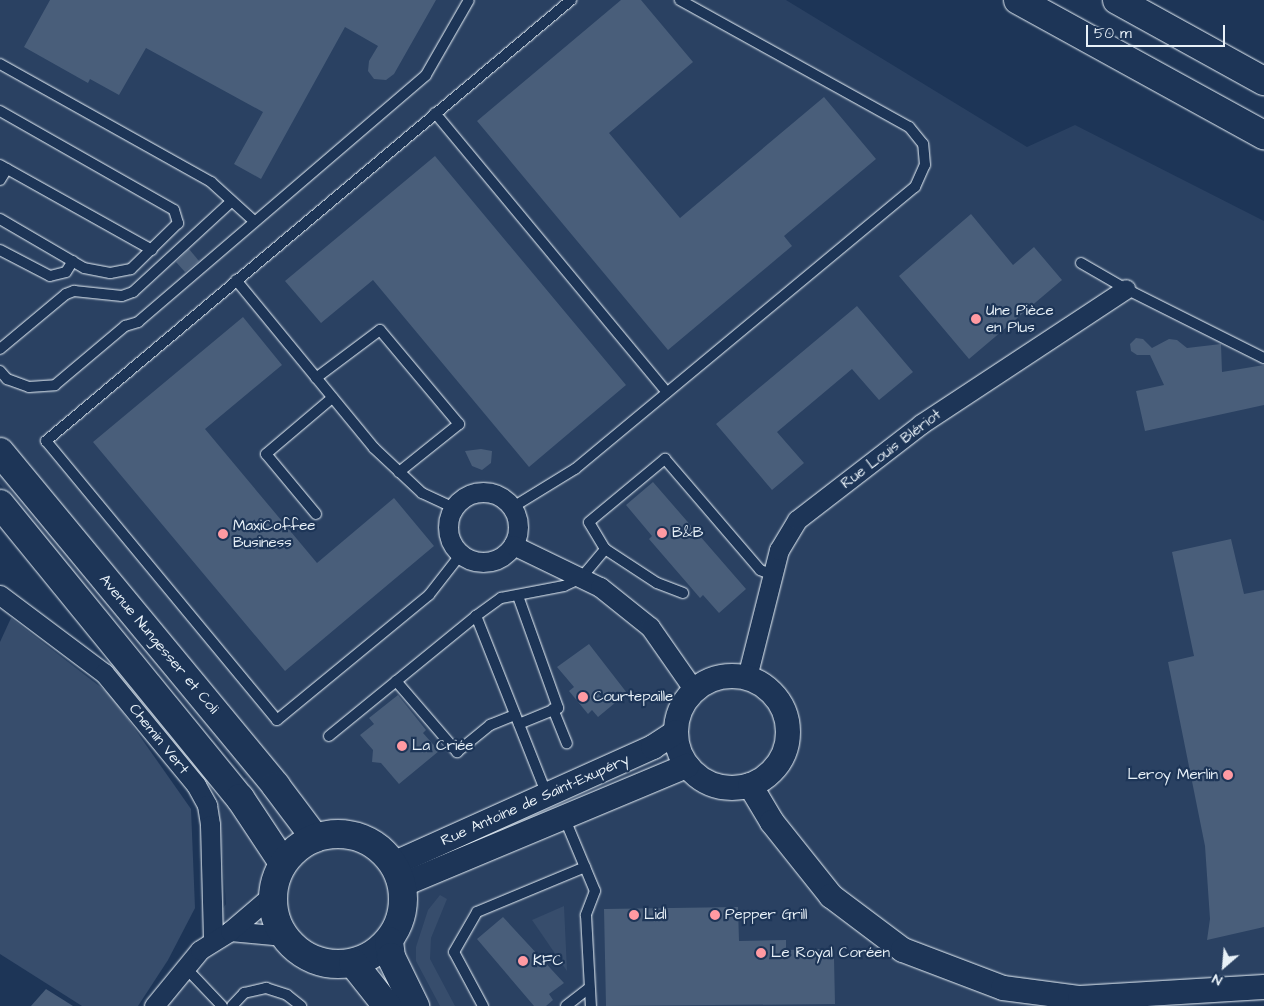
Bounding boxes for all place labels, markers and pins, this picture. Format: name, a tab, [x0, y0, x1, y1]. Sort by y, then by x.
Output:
place label: Une Pièce en Plus	[986, 301, 1054, 336]
marker: Une Pièce en Plus	[970, 313, 982, 325]
place label: MaxiCoffee Business	[233, 516, 315, 551]
place label: B&B	[672, 524, 703, 542]
marker: B&B	[656, 527, 668, 539]
marker: MaxiCoffee Business	[217, 528, 229, 540]
place label: Courtepaille	[593, 688, 673, 706]
marker: Courtepaille	[577, 691, 589, 703]
place label: La Criée	[412, 737, 473, 755]
marker: La Criée	[396, 740, 408, 752]
place label: Leroy Merlin	[1128, 766, 1218, 784]
marker: Leroy Merlin	[1222, 769, 1234, 781]
place label: Lidl	[644, 906, 667, 924]
place label: Pepper Grill	[725, 906, 807, 924]
marker: Lidl	[628, 909, 640, 921]
marker: Pepper Grill	[709, 909, 721, 921]
place label: Le Royal Coréen	[771, 944, 890, 962]
marker: Le Royal Coréen	[755, 947, 767, 959]
place label: KFC	[533, 952, 563, 970]
marker: KFC	[517, 955, 529, 967]

